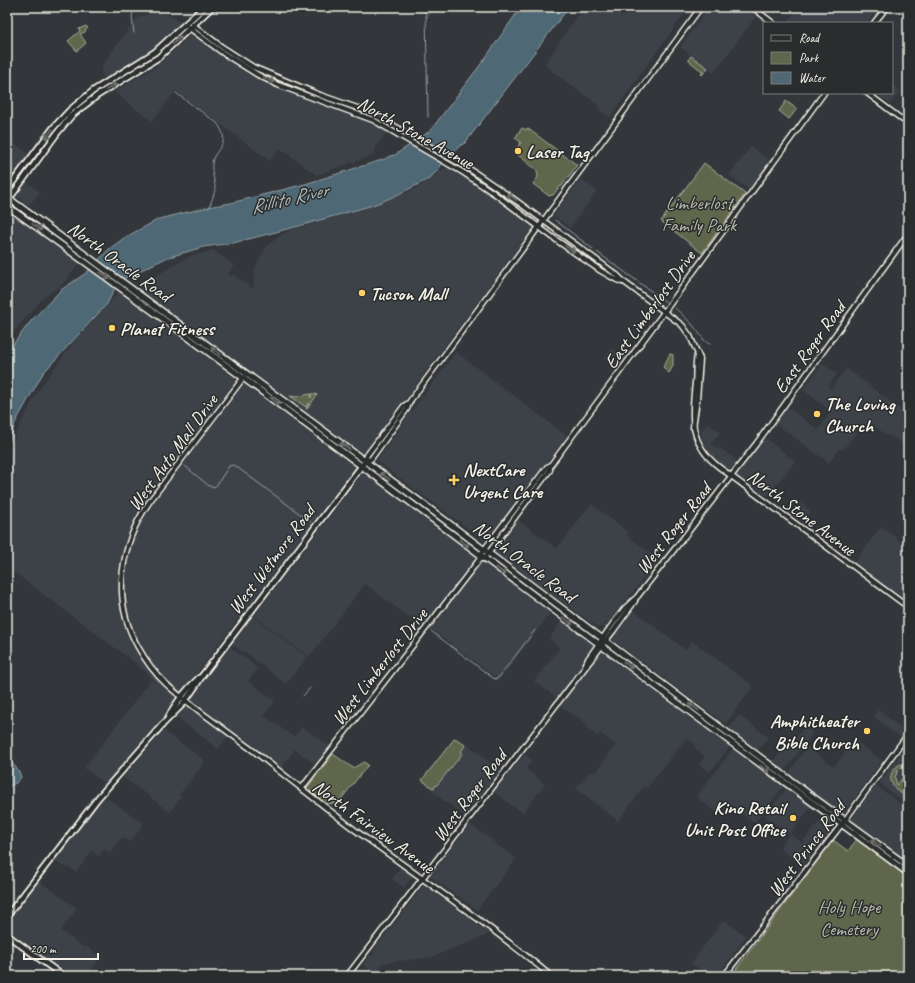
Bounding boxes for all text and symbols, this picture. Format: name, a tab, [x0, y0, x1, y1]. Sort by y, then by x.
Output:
legend	[763, 22, 893, 94]
text: Road	[799, 30, 821, 46]
one-way arrow	[172, 36, 182, 45]
text: Park	[799, 50, 820, 66]
text: Water	[799, 70, 827, 86]
one-way arrow	[263, 77, 275, 84]
one-way arrow	[105, 82, 117, 90]
street label: North Stone Avenue	[353, 91, 480, 176]
one-way arrow	[44, 129, 53, 140]
place label: Laser Tag	[526, 140, 591, 164]
marker: Laser Tag	[513, 146, 523, 156]
water label: Rillito River	[248, 177, 333, 219]
park label: Limberlost Family Park	[662, 191, 737, 237]
one-way arrow	[507, 193, 518, 201]
street label: North Oracle Road	[63, 216, 179, 309]
one-way arrow	[32, 223, 43, 232]
street label: East Limberlost Drive	[599, 244, 702, 373]
one-way arrow	[565, 245, 576, 254]
one-way arrow	[99, 272, 110, 280]
place label: Tucson Mall	[370, 282, 450, 306]
marker: Tucson Mall	[357, 288, 367, 298]
street label: East Roger Road	[768, 294, 853, 398]
place label: Planet Fitness	[120, 317, 216, 341]
marker: Planet Fitness	[107, 323, 117, 333]
one-way arrow	[210, 346, 221, 355]
street label: West Auto Mall Drive	[122, 388, 224, 516]
place label: The Loving Church	[825, 392, 897, 438]
one-way arrow	[269, 397, 280, 405]
marker: The Loving Church	[812, 409, 822, 419]
one-way arrow	[339, 442, 350, 450]
place label: NextCare Urgent Care	[463, 458, 544, 504]
street label: North Stone Avenue	[742, 464, 862, 562]
one-way arrow	[380, 471, 391, 480]
marker: NextCare Urgent Care	[448, 474, 460, 486]
street label: West Roger Road	[631, 476, 719, 579]
street label: West Wetmore Road	[223, 498, 322, 619]
street label: North Oracle Road	[468, 515, 583, 610]
one-way arrow	[458, 538, 469, 547]
one-way arrow	[496, 567, 507, 575]
street label: West Limberlost Drive	[327, 602, 434, 730]
one-way arrow	[563, 617, 574, 625]
one-way arrow	[622, 661, 633, 669]
one-way arrow	[688, 702, 699, 711]
place label: Amphitheater Bible Church	[770, 709, 861, 755]
marker: Amphitheater Bible Church	[862, 726, 872, 736]
street label: West Roger Road	[427, 742, 514, 846]
one-way arrow	[760, 764, 771, 773]
street label: North Fairview Avenue	[308, 775, 441, 880]
street label: West Prince Road	[763, 794, 852, 902]
place label: Kino Retail Unit Post Office	[685, 796, 789, 842]
marker: Kino Retail Unit Post Office	[788, 813, 798, 823]
one-way arrow	[871, 839, 882, 847]
park label: Holy Hope Cemetery	[818, 895, 882, 941]
scale bar	[24, 935, 98, 961]
text: 200 m	[30, 941, 57, 957]

